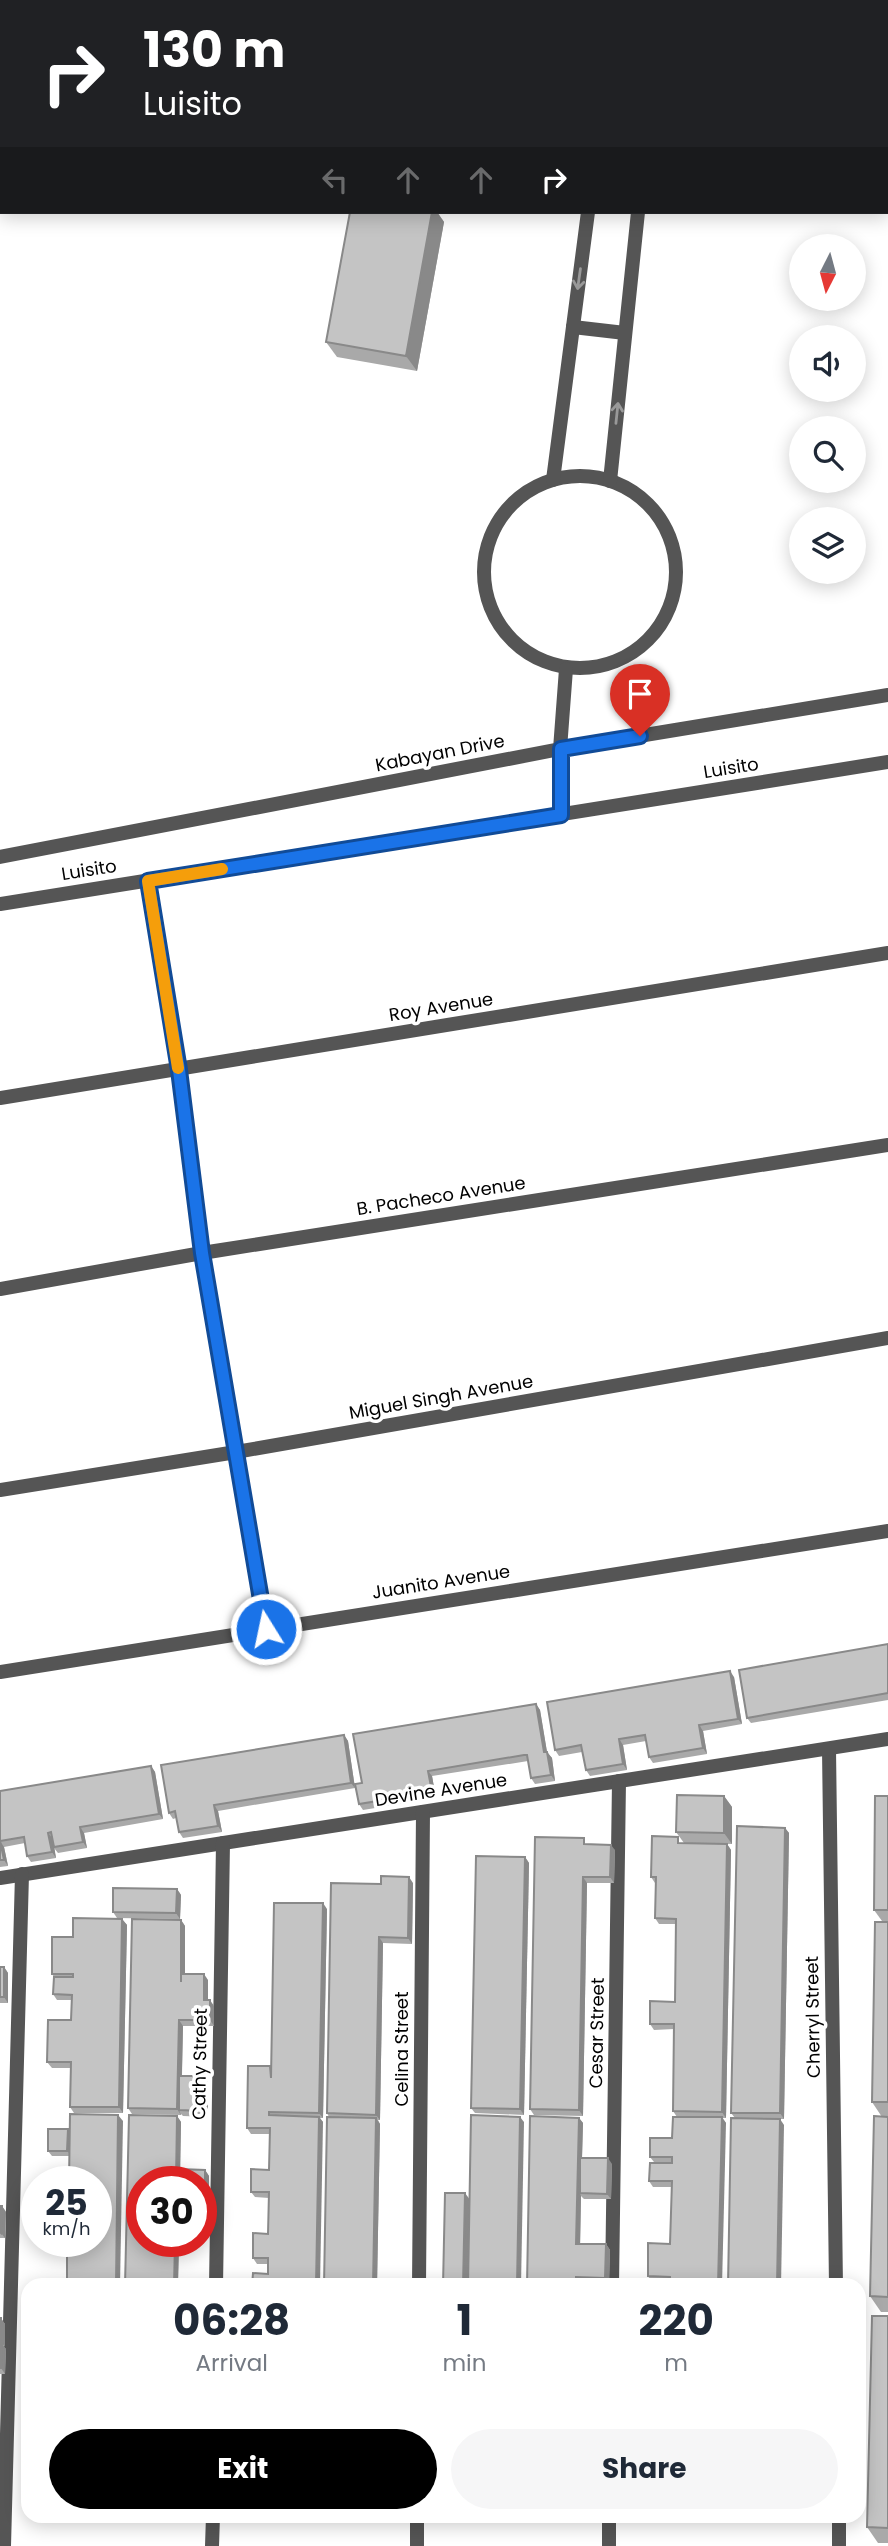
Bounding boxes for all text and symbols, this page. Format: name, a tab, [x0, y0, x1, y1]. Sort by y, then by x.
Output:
text: 130 m	[143, 16, 285, 84]
icon: right	[28, 28, 119, 119]
text: Luisito	[143, 81, 242, 126]
icon: left	[316, 161, 354, 199]
icon: ahead	[389, 161, 427, 199]
icon: ahead	[462, 161, 500, 199]
icon: right	[535, 161, 573, 199]
north arrow	[789, 234, 866, 312]
map controls	[789, 234, 866, 584]
one-way arrow	[573, 268, 586, 290]
button: sound	[789, 325, 866, 402]
one-way arrow	[611, 402, 624, 424]
button: search	[789, 416, 866, 493]
button: layers	[789, 507, 866, 584]
pin	[610, 664, 670, 736]
icon: arrive	[621, 675, 659, 713]
street label: Kabayan Drive	[373, 728, 507, 777]
street label: Luisito	[701, 751, 760, 784]
street label: Luisito	[59, 853, 118, 886]
street label: Roy Avenue	[387, 986, 495, 1027]
street label: B. Pacheco Avenue	[355, 1170, 527, 1221]
street label: Miguel Singh Avenue	[347, 1368, 535, 1425]
street label: Juanito Avenue	[370, 1558, 512, 1605]
position arrow	[229, 1592, 303, 1666]
street label: Devine Avenue	[373, 1767, 509, 1812]
street label: Cherryl Street	[799, 1956, 826, 2078]
street label: Cesar Street	[583, 1977, 610, 2089]
street label: Celina Street	[389, 1991, 414, 2107]
street label: Cathy Street	[186, 2008, 213, 2120]
speed limit sign: 30	[126, 2166, 217, 2257]
text: 25	[45, 2178, 88, 2227]
text: km/h	[43, 2216, 90, 2241]
text: 06:28	[173, 2291, 290, 2350]
text: 1	[457, 2291, 472, 2350]
text: 220	[639, 2291, 714, 2350]
text: Arrival	[195, 2347, 268, 2379]
text: min	[442, 2347, 486, 2379]
text: m	[664, 2347, 688, 2379]
button: Exit	[49, 2429, 437, 2509]
button: Share	[451, 2429, 838, 2509]

